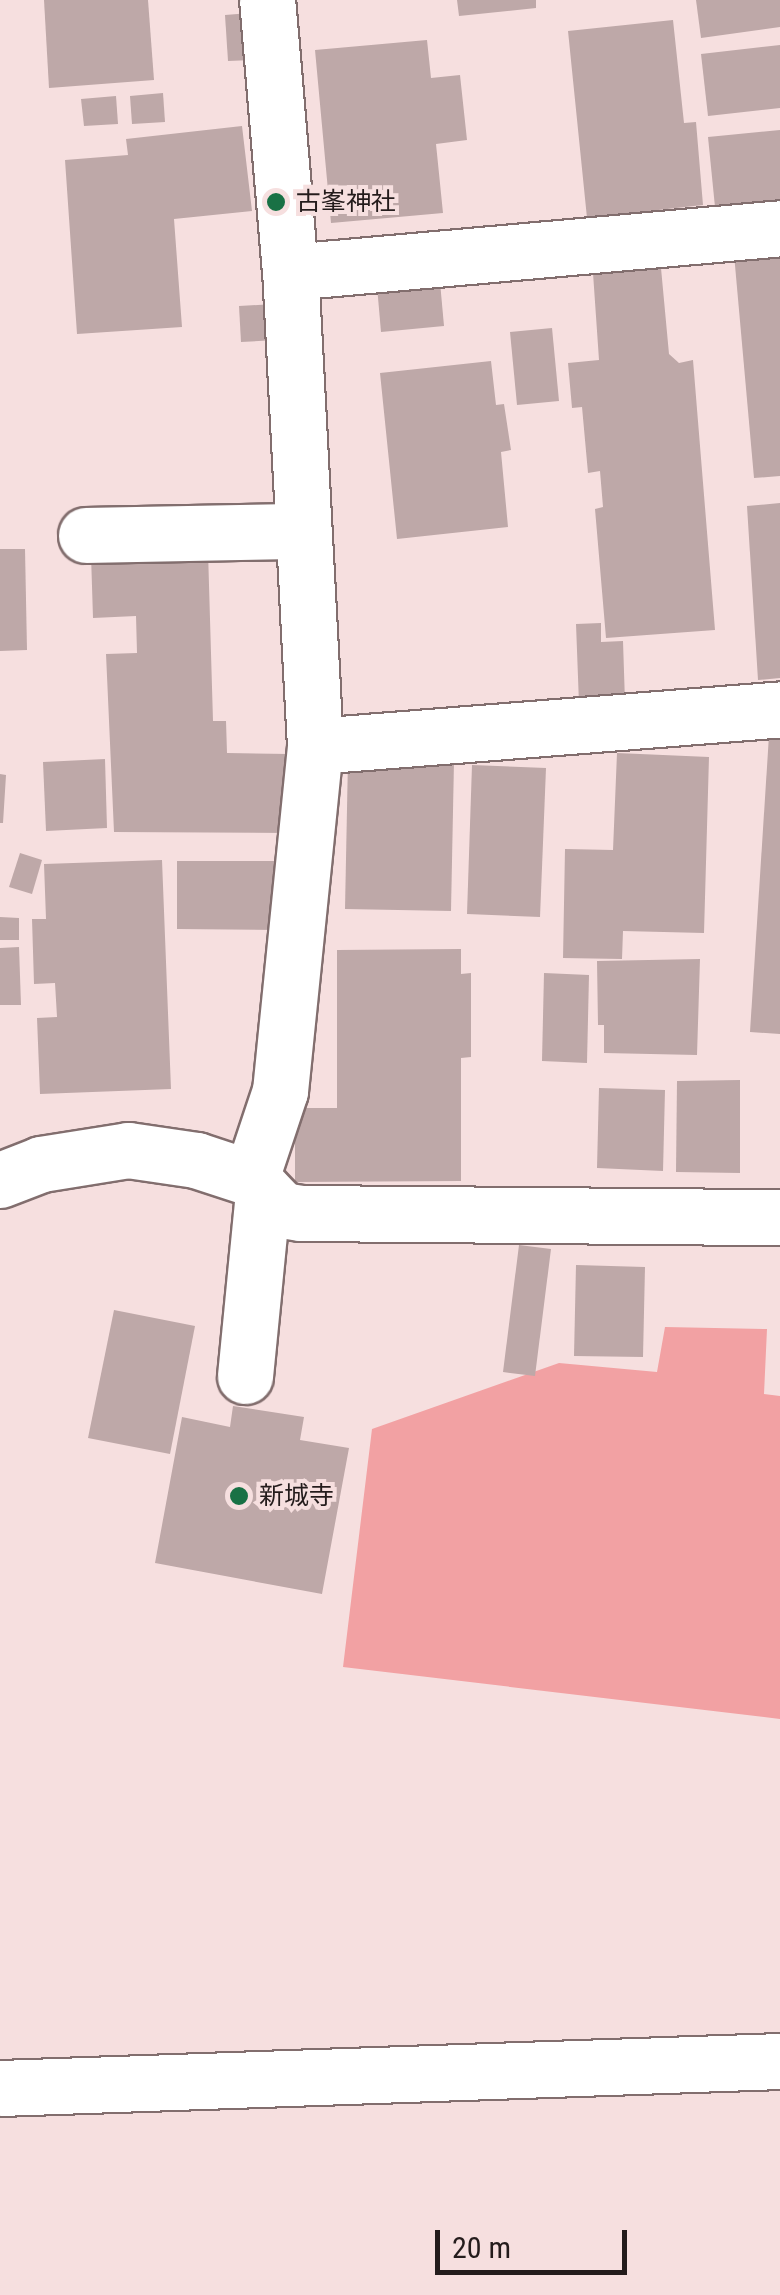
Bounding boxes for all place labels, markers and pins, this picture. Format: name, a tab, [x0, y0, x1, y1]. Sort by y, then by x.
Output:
place label: 古峯神社	[296, 187, 396, 217]
marker: 古峯神社	[265, 191, 287, 213]
place label: 新城寺	[259, 1481, 334, 1511]
marker: 新城寺	[228, 1485, 250, 1507]

